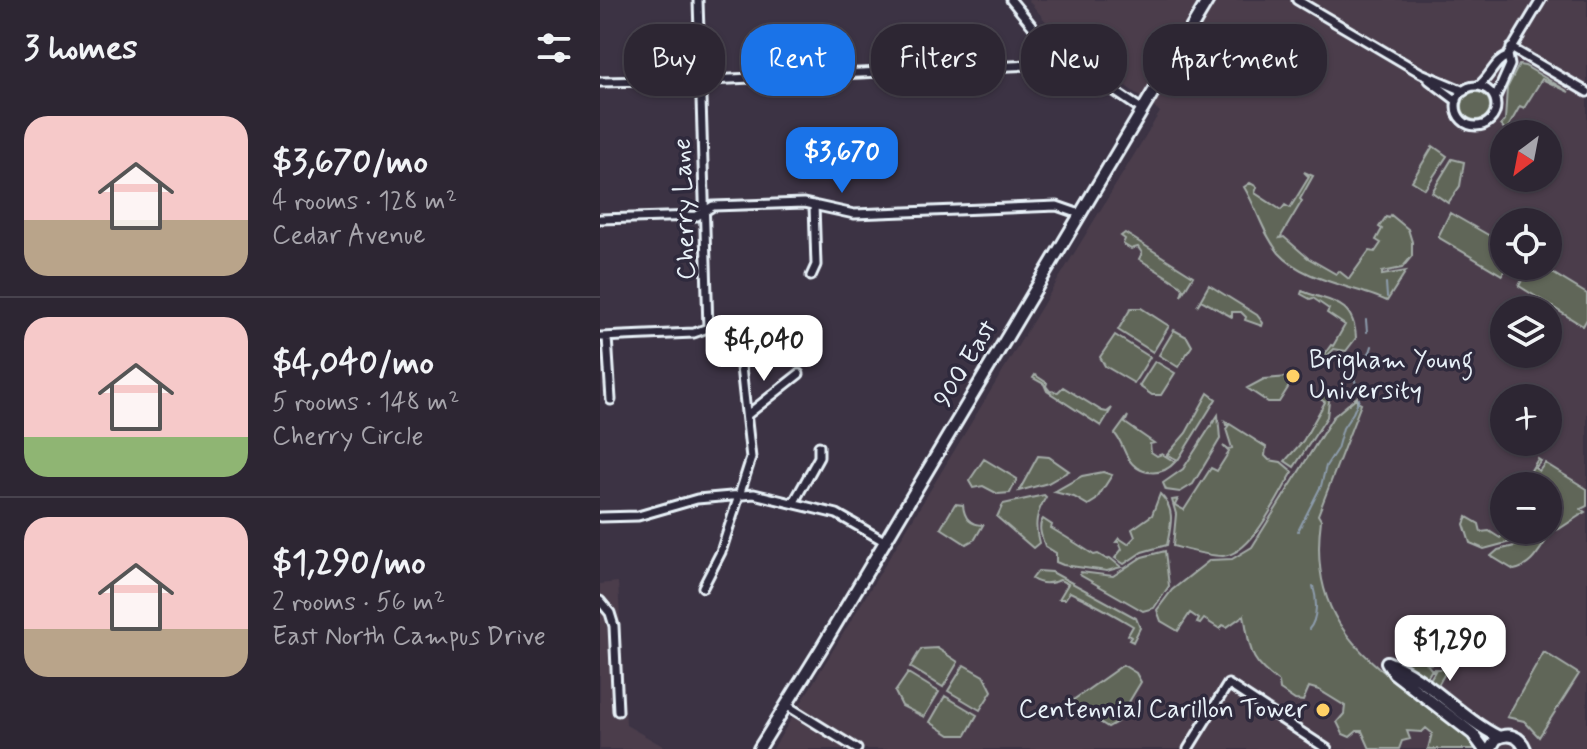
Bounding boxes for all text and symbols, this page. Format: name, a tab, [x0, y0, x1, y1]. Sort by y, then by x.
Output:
chip: Buy	[624, 24, 725, 96]
chip: Rent	[741, 24, 855, 96]
chip: Filters	[871, 24, 1005, 96]
chip: New	[1021, 24, 1127, 96]
chip: Apartment	[1143, 24, 1327, 96]
text: 3 homes	[24, 26, 137, 71]
icon: filters	[532, 26, 576, 70]
north arrow	[1490, 120, 1562, 192]
map controls	[1490, 120, 1562, 544]
pin: $3,670	[777, 127, 907, 195]
text: $3,670	[804, 136, 880, 170]
street label: Cherry Lane	[666, 137, 704, 281]
text: $3,670/mo	[272, 140, 428, 185]
icon: home	[88, 148, 184, 244]
text: 4 rooms · 128 m²	[272, 185, 457, 219]
button: locate	[1490, 208, 1562, 280]
text: Cedar Avenue	[272, 219, 425, 253]
button: layers	[1490, 296, 1562, 368]
street label: 900 East	[927, 314, 1005, 414]
pin: $4,040	[699, 315, 829, 383]
text: $4,040	[724, 324, 804, 358]
text: $4,040/mo	[272, 341, 434, 386]
place label: Brigham Young University	[1309, 344, 1473, 408]
icon: home	[88, 349, 184, 445]
marker: Brigham Young University	[1284, 367, 1302, 385]
button: +	[1490, 384, 1562, 456]
text: 5 rooms · 148 m²	[272, 386, 459, 420]
text: Cherry Circle	[272, 420, 423, 454]
button: −	[1490, 472, 1562, 544]
text: $1,290/mo	[272, 541, 426, 586]
icon: home	[88, 549, 184, 645]
text: 2 rooms · 56 m²	[272, 586, 445, 620]
pin: $1,290	[1385, 615, 1515, 683]
text: East North Campus Drive	[272, 620, 546, 654]
text: $1,290	[1413, 624, 1487, 658]
place label: Centennial Carillon Tower	[1019, 693, 1307, 727]
marker: Centennial Carillon Tower	[1314, 701, 1332, 719]

